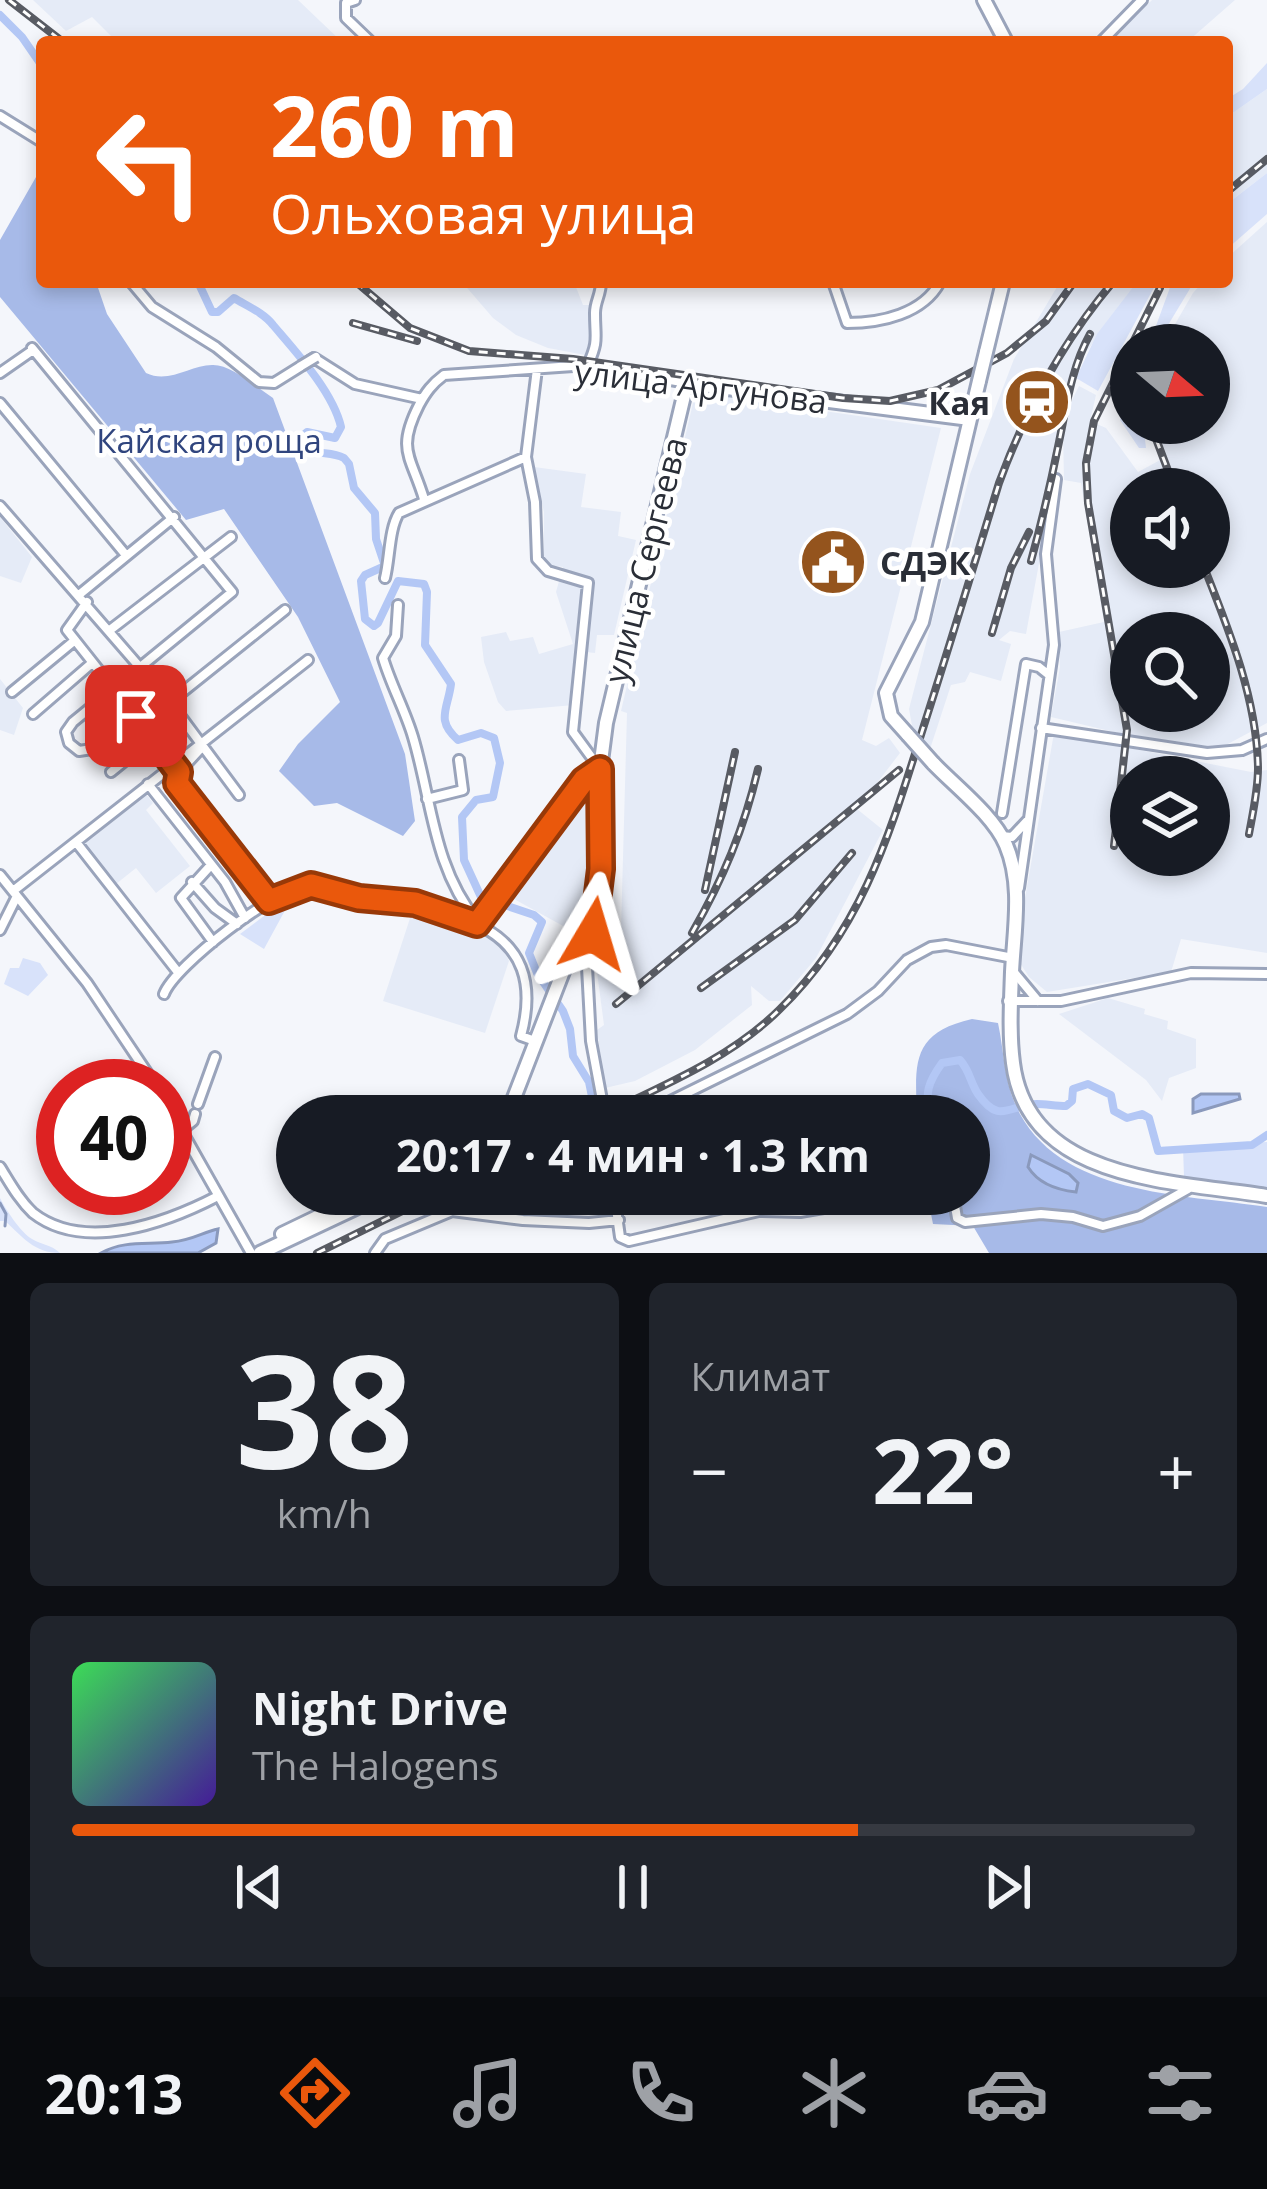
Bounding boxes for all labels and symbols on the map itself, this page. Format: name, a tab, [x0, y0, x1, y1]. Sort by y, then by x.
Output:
north arrow	[1110, 324, 1230, 444]
street label: улица Аргунова	[572, 348, 830, 424]
station icon: Кая	[1002, 367, 1072, 437]
place label: Кая	[928, 380, 990, 425]
park label: Кайская роща	[96, 418, 322, 463]
street label: улица Сергеева	[593, 432, 697, 688]
public building icon: СДЭК	[798, 527, 868, 597]
place label: СДЭК	[880, 540, 971, 585]
pin	[85, 665, 187, 767]
position arrow	[530, 871, 656, 997]
speed limit sign: 40	[36, 1059, 192, 1215]

